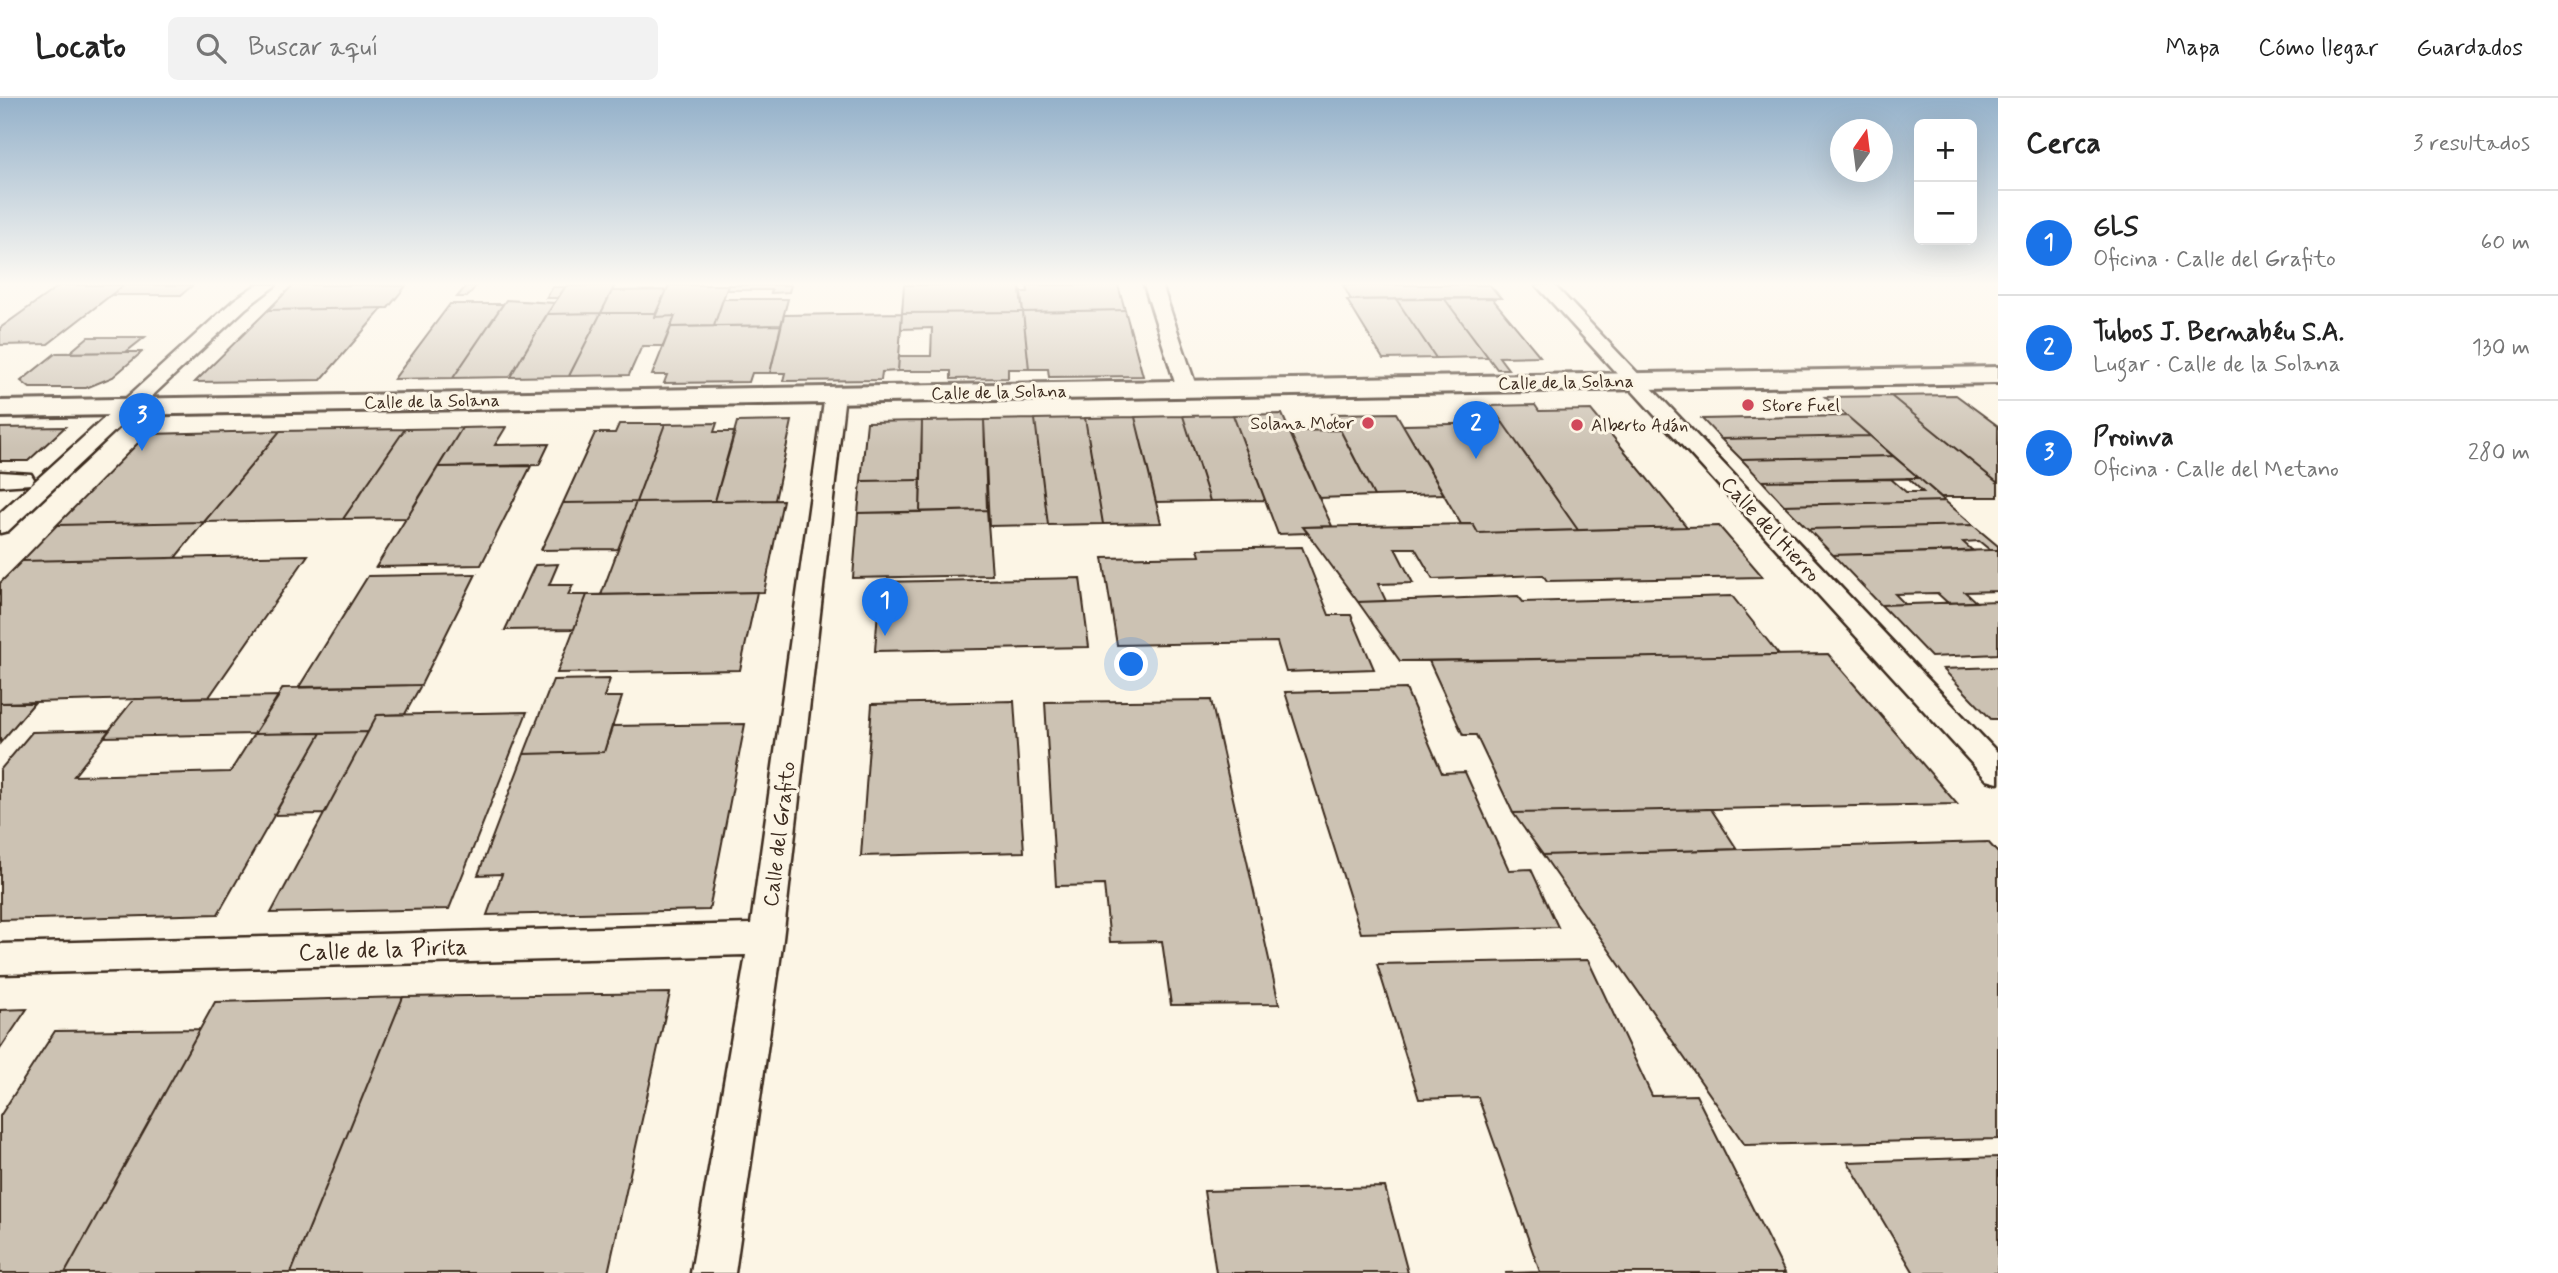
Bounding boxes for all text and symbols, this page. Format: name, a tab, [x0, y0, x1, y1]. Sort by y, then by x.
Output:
search box	[168, 17, 658, 80]
text: Locato	[35, 26, 126, 70]
icon: search	[192, 29, 230, 67]
text: Buscar aquí	[248, 31, 379, 65]
text: Mapa	[2165, 33, 2220, 64]
text: Cómo llegar	[2258, 33, 2378, 64]
text: Guardados	[2416, 33, 2523, 64]
north arrow	[1830, 119, 1893, 182]
map controls	[1914, 119, 1977, 245]
button: +	[1914, 119, 1977, 182]
text: Cerca	[2026, 124, 2101, 163]
text: 3 resultados	[2413, 129, 2530, 159]
button: −	[1914, 182, 1977, 245]
text: GLS	[2093, 211, 2138, 245]
text: 1	[2044, 228, 2054, 258]
text: 60 m	[2481, 228, 2530, 258]
text: Oficina · Calle del Grafito	[2093, 245, 2336, 275]
text: Tubos J. Bernabéu S.A.	[2093, 316, 2344, 350]
text: 2	[2043, 333, 2055, 363]
text: 130 m	[2472, 333, 2530, 363]
text: Lugar · Calle de la Solana	[2093, 350, 2341, 380]
street label: Calle de la Solana	[1498, 370, 1634, 396]
street label: Calle de la Solana	[931, 380, 1067, 406]
street label: Calle de la Solana	[364, 389, 500, 415]
pin: 3	[119, 393, 165, 451]
place label: Store Fuel	[1762, 394, 1840, 418]
marker: Store Fuel	[1740, 397, 1756, 413]
pin: 2	[1453, 401, 1499, 459]
place label: Solana Motor	[1250, 412, 1355, 436]
place label: Alberto Adán	[1591, 414, 1688, 438]
marker: Solana Motor	[1360, 415, 1376, 431]
marker: Alberto Adán	[1569, 417, 1585, 433]
text: Proinva	[2093, 421, 2174, 455]
text: 3	[2044, 438, 2054, 468]
text: 280 m	[2468, 438, 2530, 468]
text: Oficina · Calle del Metano	[2093, 455, 2339, 485]
street label: Calle del Hierro	[1714, 471, 1826, 588]
pin: 1	[862, 578, 908, 636]
your location	[1114, 647, 1148, 681]
street label: Calle del Grafito	[757, 760, 803, 908]
street label: Calle de la Pirita	[298, 932, 468, 969]

